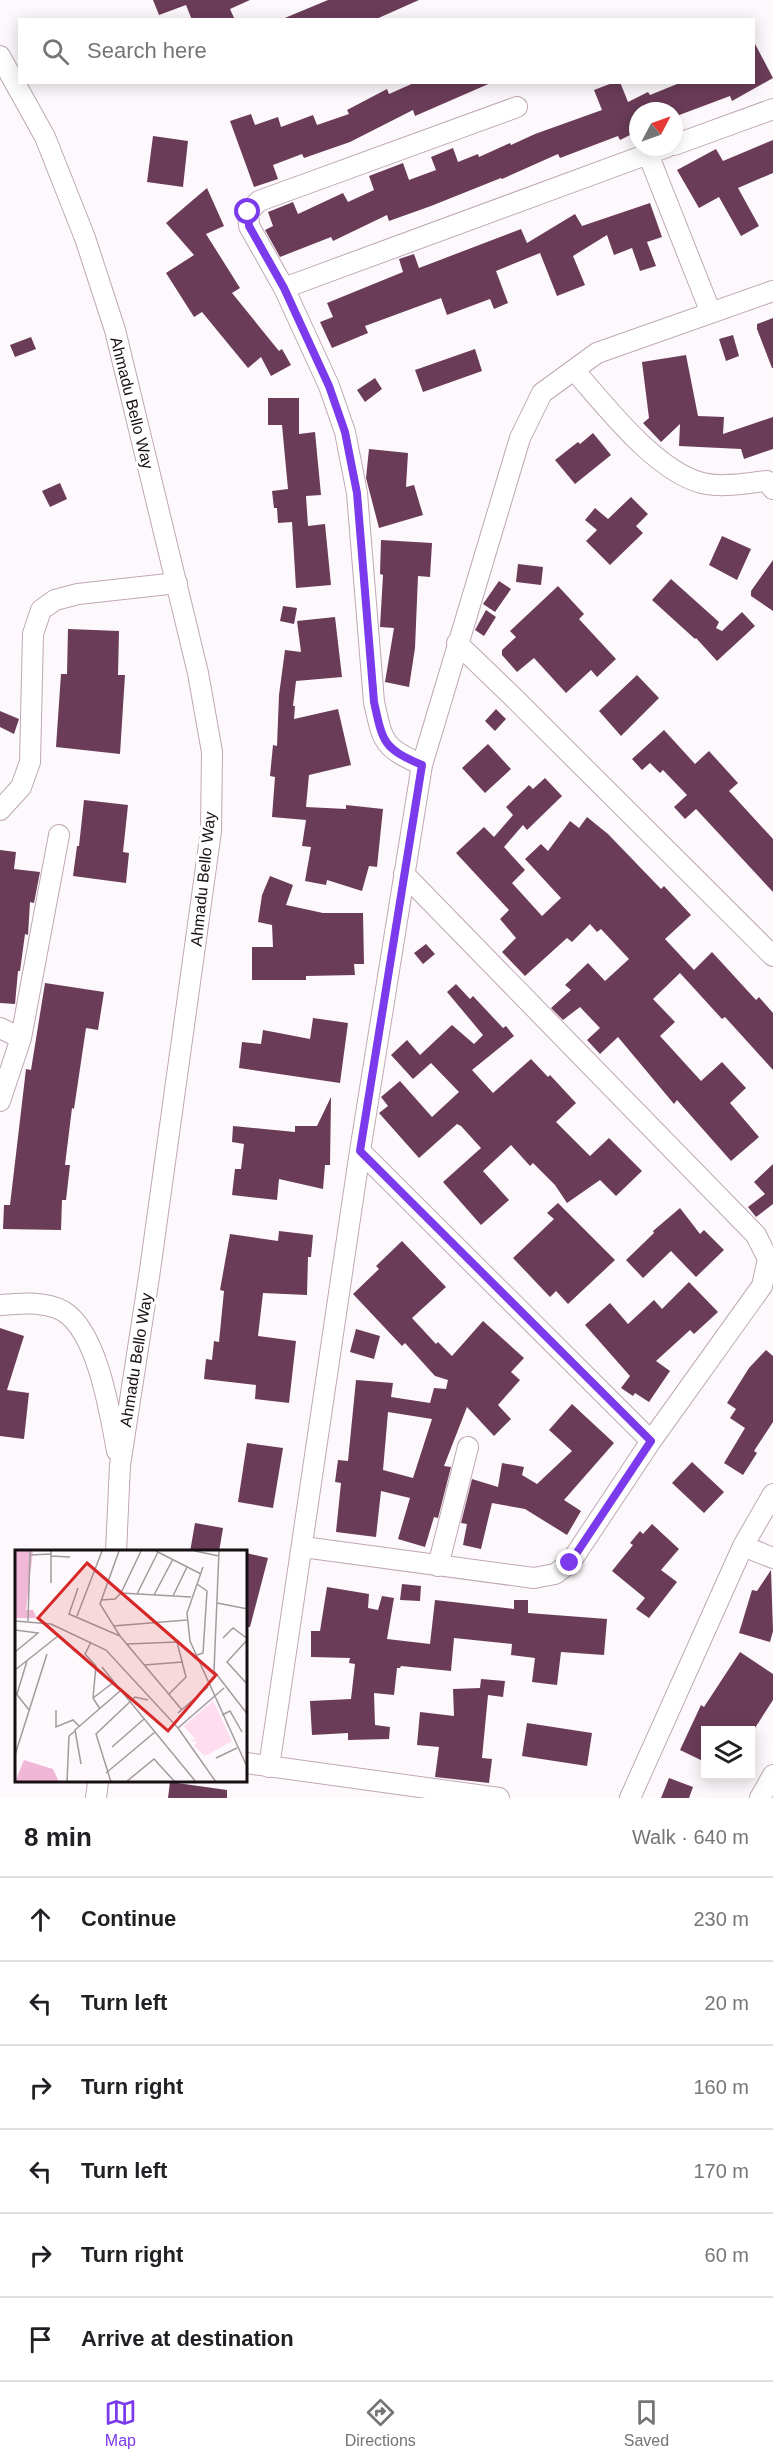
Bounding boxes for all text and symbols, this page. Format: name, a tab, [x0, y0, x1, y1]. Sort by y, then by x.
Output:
search box	[18, 18, 755, 84]
icon: search	[39, 35, 72, 68]
text: Search here	[87, 38, 207, 63]
north arrow	[629, 102, 683, 156]
route start	[234, 198, 260, 224]
street label: Ahmadu Bello Way	[107, 335, 157, 471]
street label: Ahmadu Bello Way	[187, 811, 219, 947]
street label: Ahmadu Bello Way	[117, 1292, 155, 1428]
route end	[556, 1549, 582, 1575]
inset map	[15, 1550, 248, 1783]
map controls	[701, 1726, 755, 1780]
button: layers	[701, 1726, 755, 1780]
text: 8 min	[24, 1822, 92, 1852]
text: Walk · 640 m	[632, 1826, 749, 1848]
icon: ahead	[24, 1903, 57, 1936]
text: Continue	[81, 1906, 176, 1931]
text: 230 m	[693, 1908, 749, 1930]
icon: left	[24, 1987, 57, 2020]
text: Turn left	[81, 1990, 167, 2015]
text: 20 m	[705, 1992, 749, 2014]
icon: right	[24, 2071, 57, 2104]
text: Turn right	[81, 2074, 183, 2099]
text: 160 m	[693, 2076, 749, 2098]
icon: left	[24, 2155, 57, 2188]
text: Turn left	[81, 2158, 167, 2183]
text: 170 m	[693, 2160, 749, 2182]
icon: right	[24, 2239, 57, 2272]
text: Turn right	[81, 2242, 183, 2267]
text: 60 m	[705, 2244, 749, 2266]
icon: arrive	[24, 2323, 57, 2356]
text: Arrive at destination	[81, 2326, 294, 2351]
tab: Map	[104, 2396, 137, 2450]
tab: Directions	[345, 2396, 416, 2450]
tab: Saved	[624, 2396, 669, 2450]

